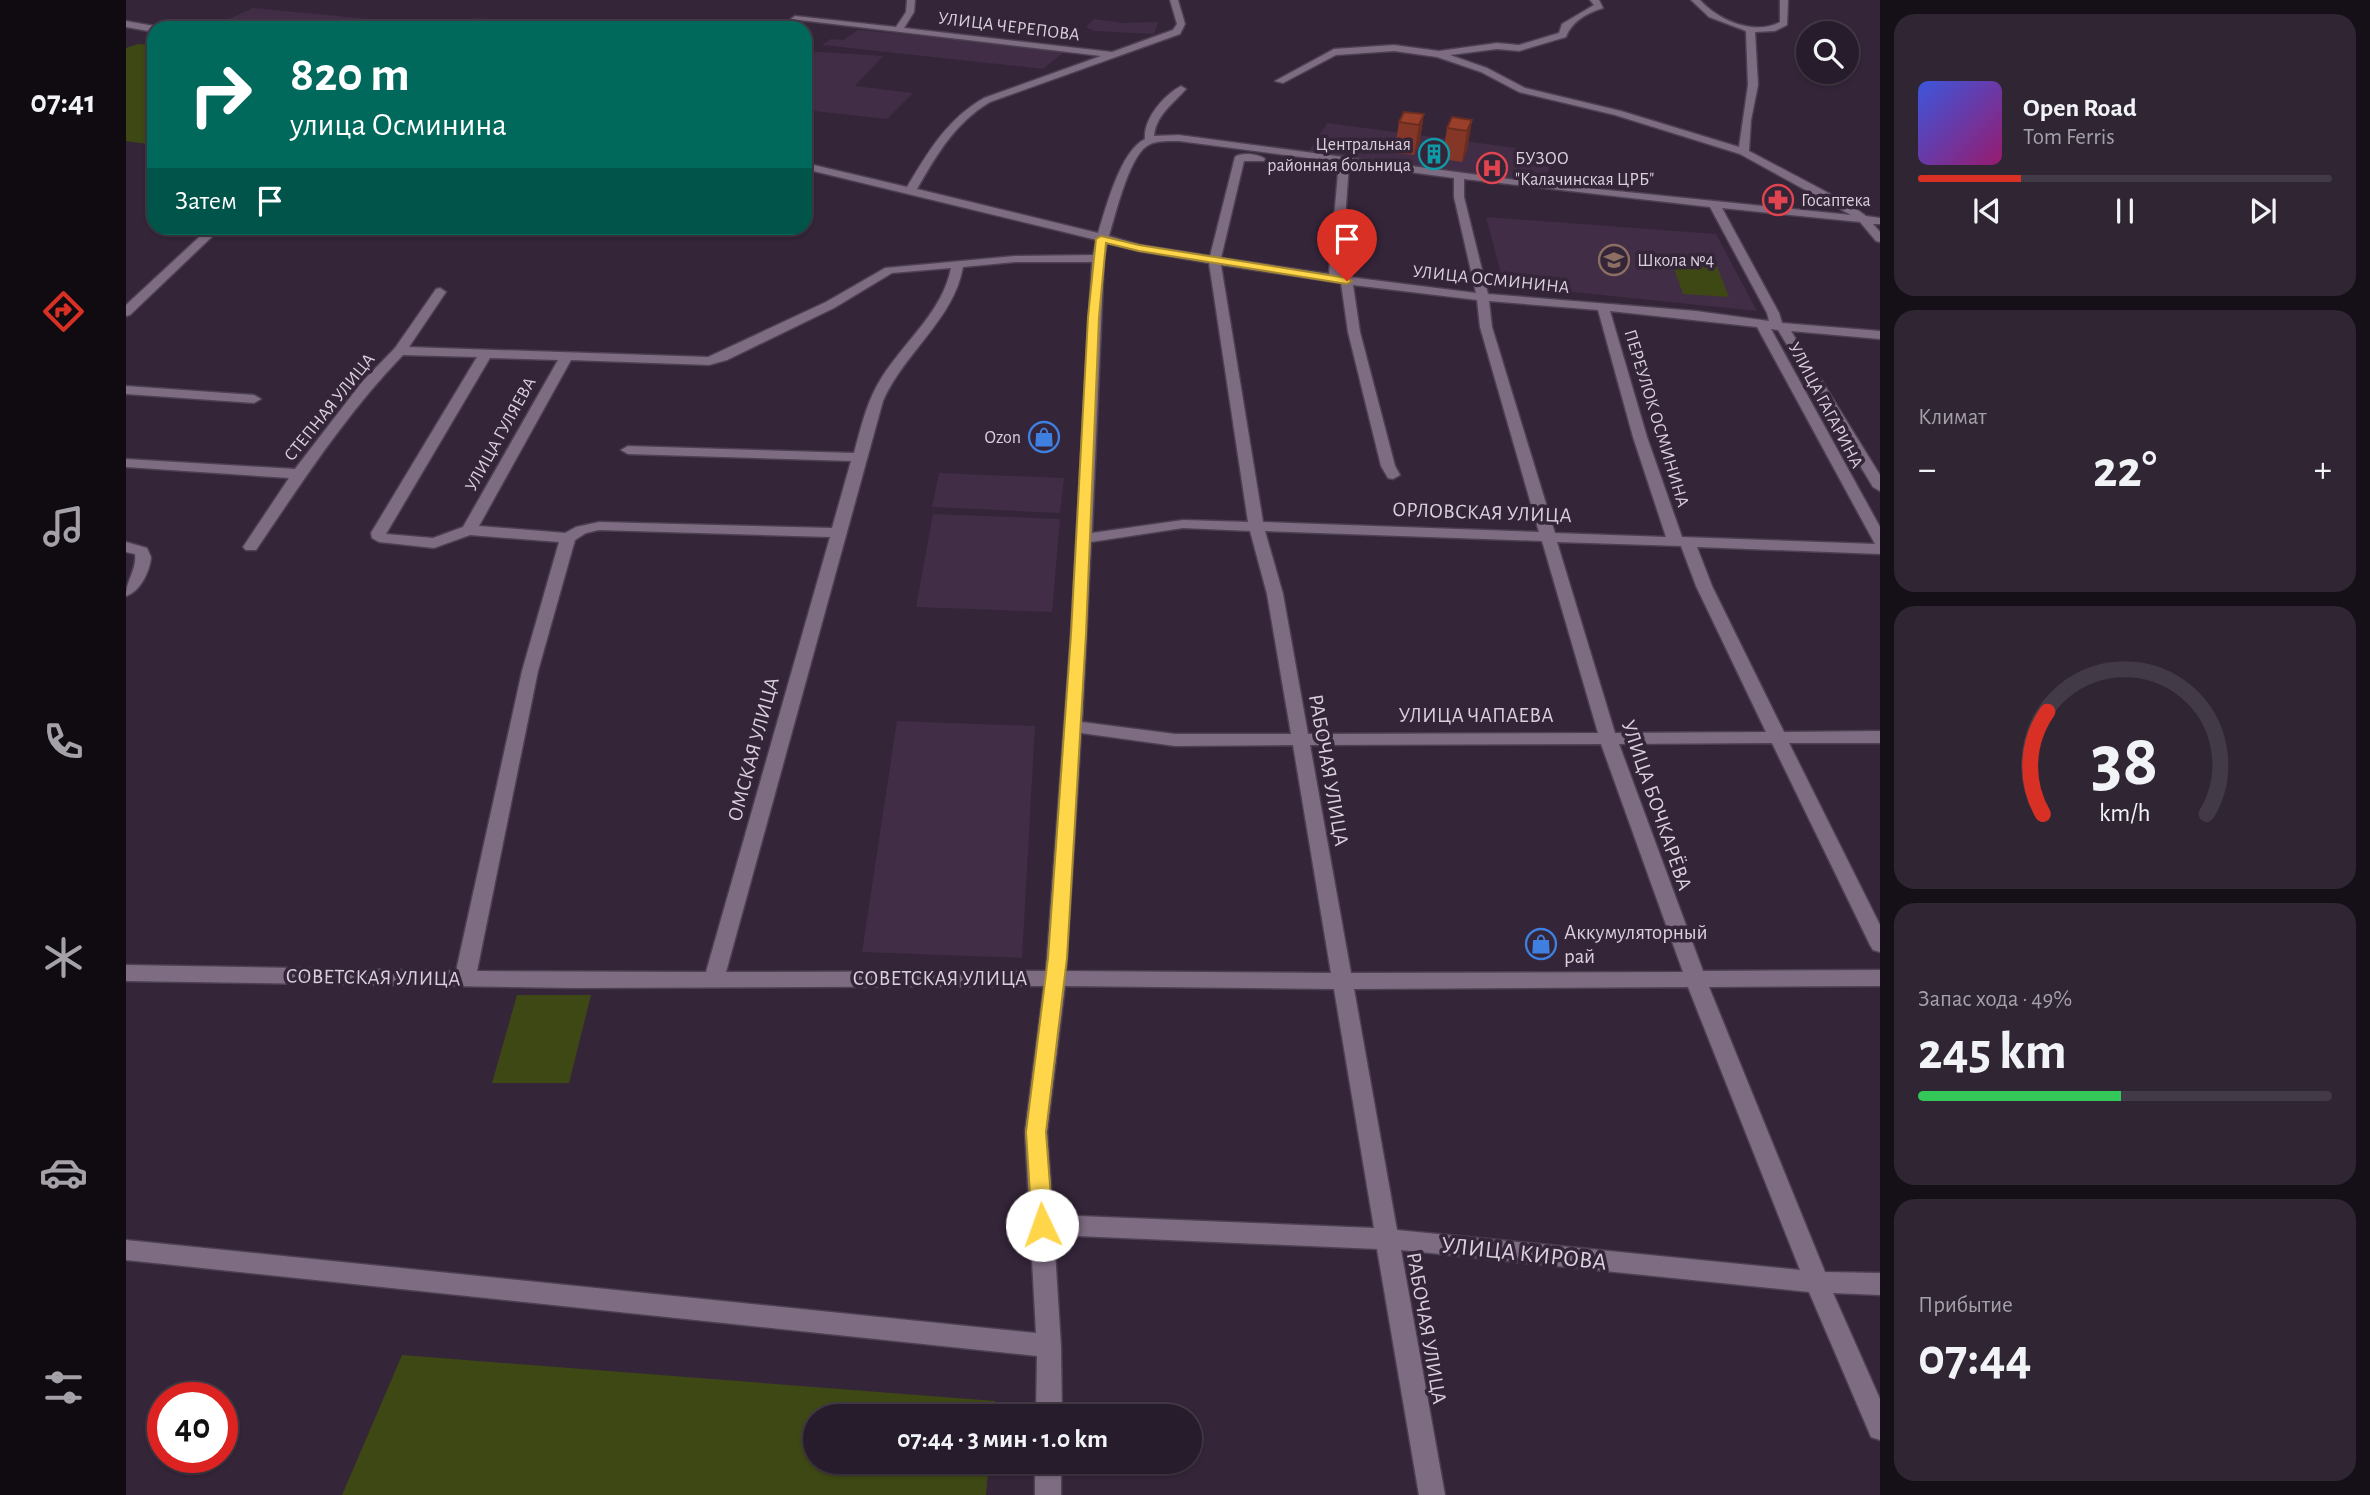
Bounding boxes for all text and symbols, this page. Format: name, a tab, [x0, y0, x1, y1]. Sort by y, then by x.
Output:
street label: УЛИЦА ЧЕРЕПОВА	[937, 9, 1081, 45]
map controls	[1796, 21, 1859, 84]
button: search	[1796, 21, 1859, 84]
icon: right	[175, 49, 266, 140]
text: 820 m	[290, 51, 410, 100]
text: 07:41	[30, 86, 96, 118]
text: Open Road	[2023, 95, 2137, 121]
text: улица Осминина	[290, 109, 507, 141]
text: Tom Ferris	[2023, 126, 2115, 149]
place label: Центральная районная больница	[1267, 136, 1411, 175]
building icon: Центральная районная больница	[1417, 137, 1451, 171]
place label: БУЗОО "Калачинская ЦРБ"	[1515, 150, 1654, 189]
hospital icon: БУЗОО "Калачинская ЦРБ"	[1475, 151, 1509, 185]
icon: arrive	[251, 182, 289, 220]
pharmacy icon: Госаптека	[1761, 183, 1795, 217]
text: Затем	[175, 188, 237, 214]
place label: Госаптека	[1801, 192, 1871, 210]
icon: previous	[1968, 192, 2006, 230]
icon: pause	[2106, 192, 2144, 230]
icon: next	[2244, 192, 2282, 230]
pin	[1317, 209, 1377, 281]
icon: arrive	[1328, 220, 1366, 258]
school or university icon: Школа №4	[1597, 243, 1631, 277]
place label: Школа №4	[1637, 252, 1714, 270]
street label: УЛИЦА ОСМИНИНА	[1412, 263, 1571, 297]
icon: directions	[39, 287, 88, 336]
street label: ПЕРЕУЛОК ОСМИНИНА	[1620, 327, 1692, 510]
street label: УЛИЦА ГАГАРИНА	[1784, 340, 1866, 472]
street label: СТЕПНАЯ УЛИЦА	[281, 350, 379, 465]
street label: УЛИЦА ГУЛЯЕВА	[462, 374, 540, 494]
text: Климат	[1918, 406, 1987, 429]
shop icon: Ozon	[1027, 420, 1061, 454]
place label: Ozon	[984, 429, 1021, 447]
text: 22°	[2093, 444, 2157, 496]
text: −	[1918, 451, 1936, 489]
text: +	[2314, 451, 2332, 489]
street label: ОРЛОВСКАЯ УЛИЦА	[1392, 499, 1572, 526]
icon: music	[39, 502, 88, 551]
street label: ОМСКАЯ УЛИЦА	[724, 675, 783, 823]
street label: РАБОЧАЯ УЛИЦА	[1305, 692, 1352, 848]
street label: УЛИЦА ЧАПАЕВА	[1398, 705, 1554, 726]
icon: phone	[39, 717, 88, 766]
street label: УЛИЦА БОЧКАРЁВА	[1618, 717, 1696, 893]
text: 38	[2091, 726, 2159, 799]
text: km/h	[2099, 800, 2151, 825]
place label: Аккумуляторный рай	[1564, 922, 1708, 967]
shop icon: Аккумуляторный рай	[1524, 927, 1558, 961]
icon: climate	[39, 933, 88, 982]
street label: СОВЕТСКАЯ УЛИЦА	[285, 965, 461, 990]
street label: СОВЕТСКАЯ УЛИЦА	[853, 968, 1027, 989]
text: Запас хода · 49%	[1918, 988, 2072, 1011]
text: 245 km	[1918, 1026, 2067, 1078]
icon: car	[39, 1148, 88, 1197]
position arrow	[1005, 1188, 1079, 1262]
street label: УЛИЦА КИРОВА	[1440, 1233, 1608, 1275]
street label: РАБОЧАЯ УЛИЦА	[1403, 1250, 1450, 1406]
text: Прибытие	[1918, 1294, 2013, 1317]
text: 07:44	[1918, 1332, 2032, 1384]
icon: filters	[39, 1363, 88, 1412]
speed limit sign: 40	[147, 1382, 238, 1473]
text: 07:44 · 3 мин · 1.0 km	[897, 1426, 1108, 1452]

